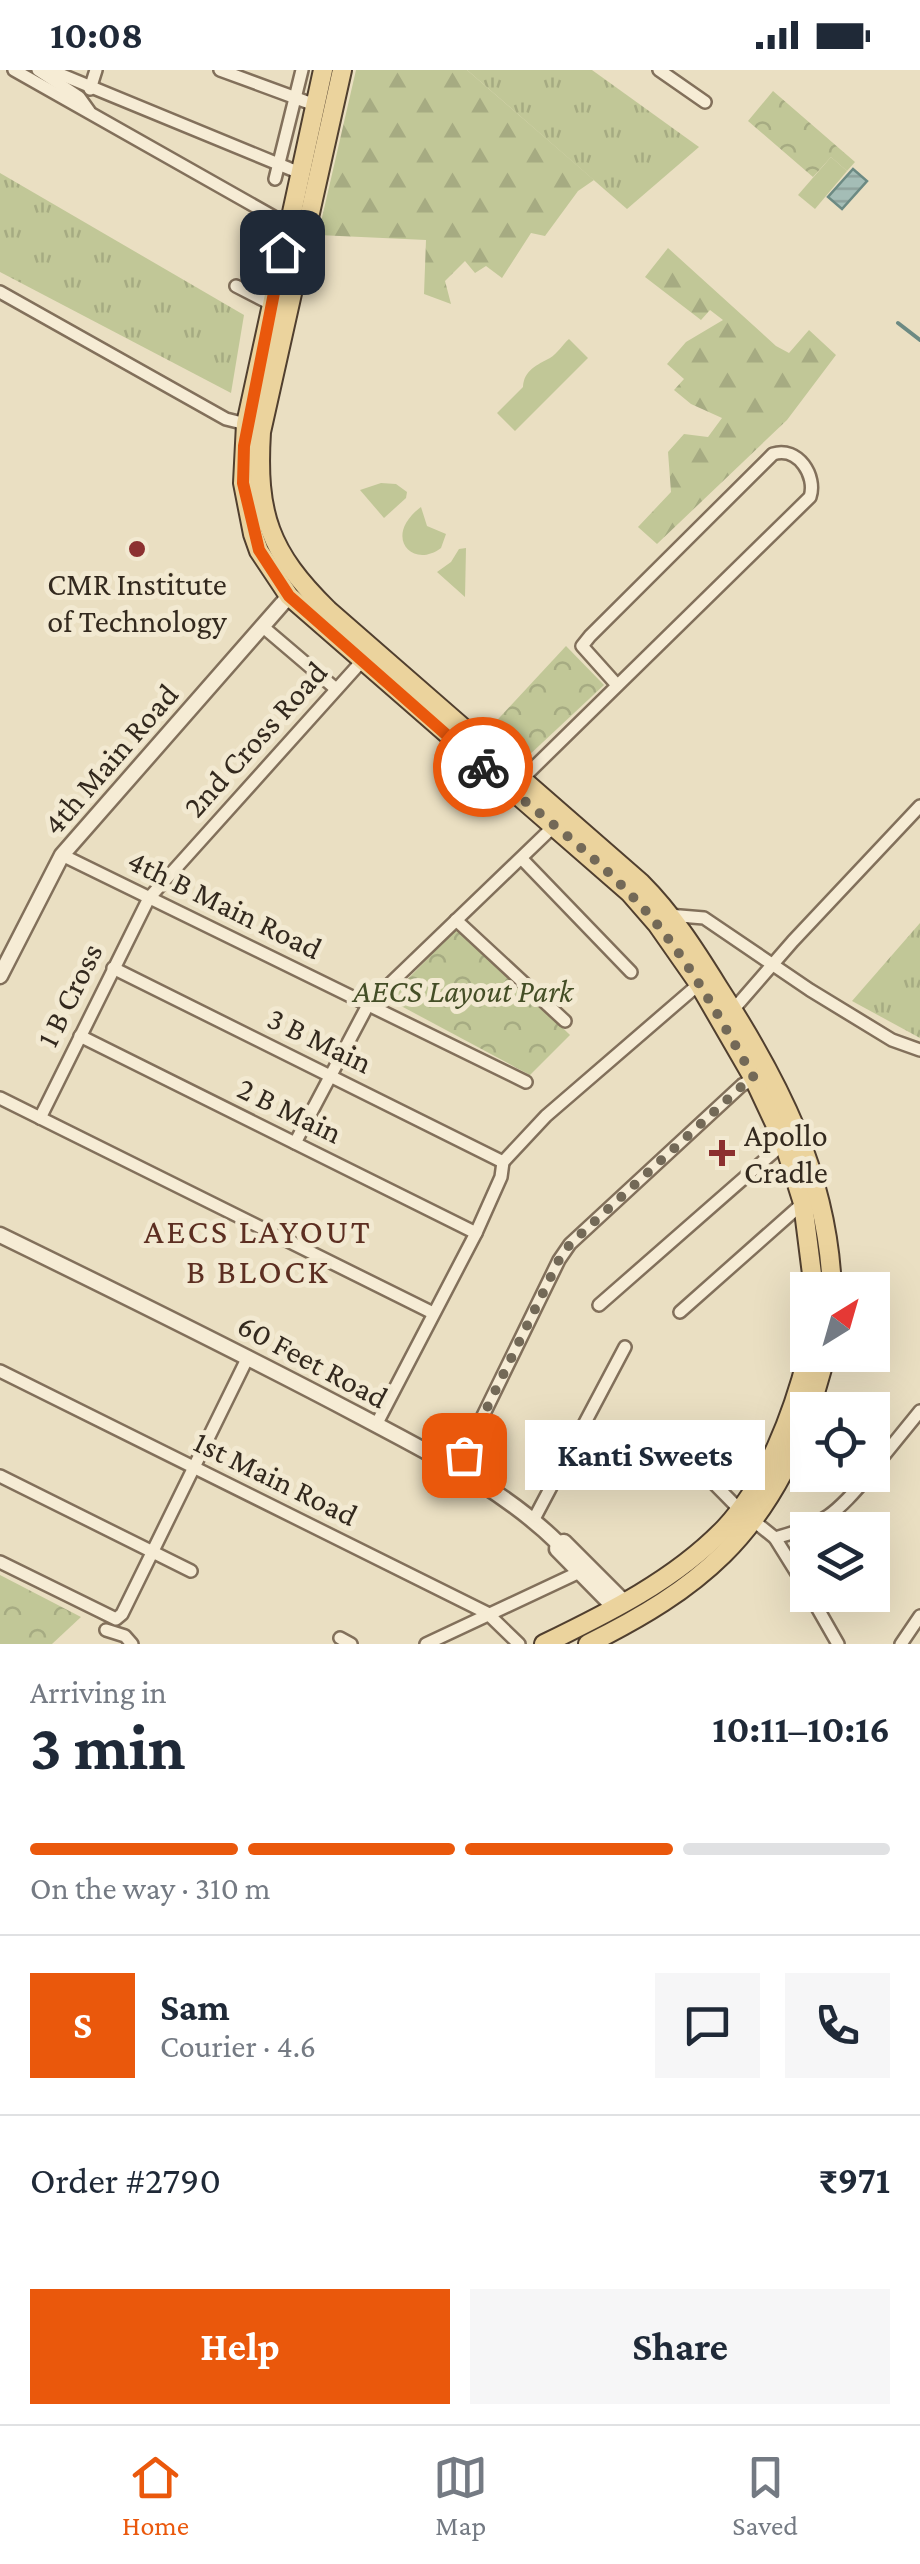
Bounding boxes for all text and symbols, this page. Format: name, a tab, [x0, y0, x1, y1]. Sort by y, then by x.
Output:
text: 10:08	[50, 14, 143, 56]
pin	[240, 210, 325, 295]
icon: home	[255, 225, 310, 280]
marker: CMR Institute of Technology	[126, 538, 148, 560]
place label: CMR Institute of Technology	[47, 566, 227, 639]
street label: 2nd Cross Road	[176, 654, 334, 824]
street label: 4th Main Road	[35, 676, 185, 842]
courier	[433, 717, 533, 817]
icon: bike	[456, 740, 511, 795]
street label: 4th B Main Road	[122, 841, 328, 967]
street label: 1 B Cross	[29, 937, 109, 1053]
park label: AECS Layout Park	[351, 973, 575, 1009]
street label: 3 B Main	[262, 999, 378, 1081]
street label: 2 B Main	[232, 1069, 348, 1151]
place label: Apollo Cradle	[744, 1117, 828, 1190]
marker: Apollo Cradle	[709, 1140, 735, 1166]
district label: AECS LAYOUT B BLOCK	[144, 1212, 372, 1291]
north arrow	[790, 1272, 890, 1372]
map controls	[790, 1272, 890, 1612]
street label: 60 Feet Road	[232, 1306, 394, 1416]
button: locate	[790, 1392, 890, 1492]
pin	[422, 1413, 507, 1498]
callout: Kanti Sweets	[524, 1420, 764, 1490]
street label: 1st Main Road	[188, 1423, 364, 1533]
icon: bag	[437, 1428, 492, 1483]
text: Kanti Sweets	[557, 1437, 733, 1473]
button: layers	[790, 1512, 890, 1612]
text: Arriving in	[30, 1674, 167, 1710]
text: 10:11–10:16	[712, 1708, 890, 1750]
text: 3 min	[30, 1711, 185, 1783]
text: On the way · 310 m	[30, 1870, 271, 1906]
button: chat	[655, 1973, 760, 2078]
button: phone	[785, 1973, 890, 2078]
text: Sam	[160, 1986, 230, 2028]
text: S	[73, 2004, 92, 2046]
text: Courier · 4.6	[160, 2028, 316, 2064]
text: Order #2790	[30, 2159, 221, 2201]
text: ₹971	[819, 2159, 890, 2201]
button: Help	[30, 2289, 450, 2404]
button: Share	[470, 2289, 890, 2404]
tab: Home	[122, 2450, 189, 2541]
tab: Map	[433, 2450, 488, 2541]
tab: Saved	[732, 2450, 798, 2541]

